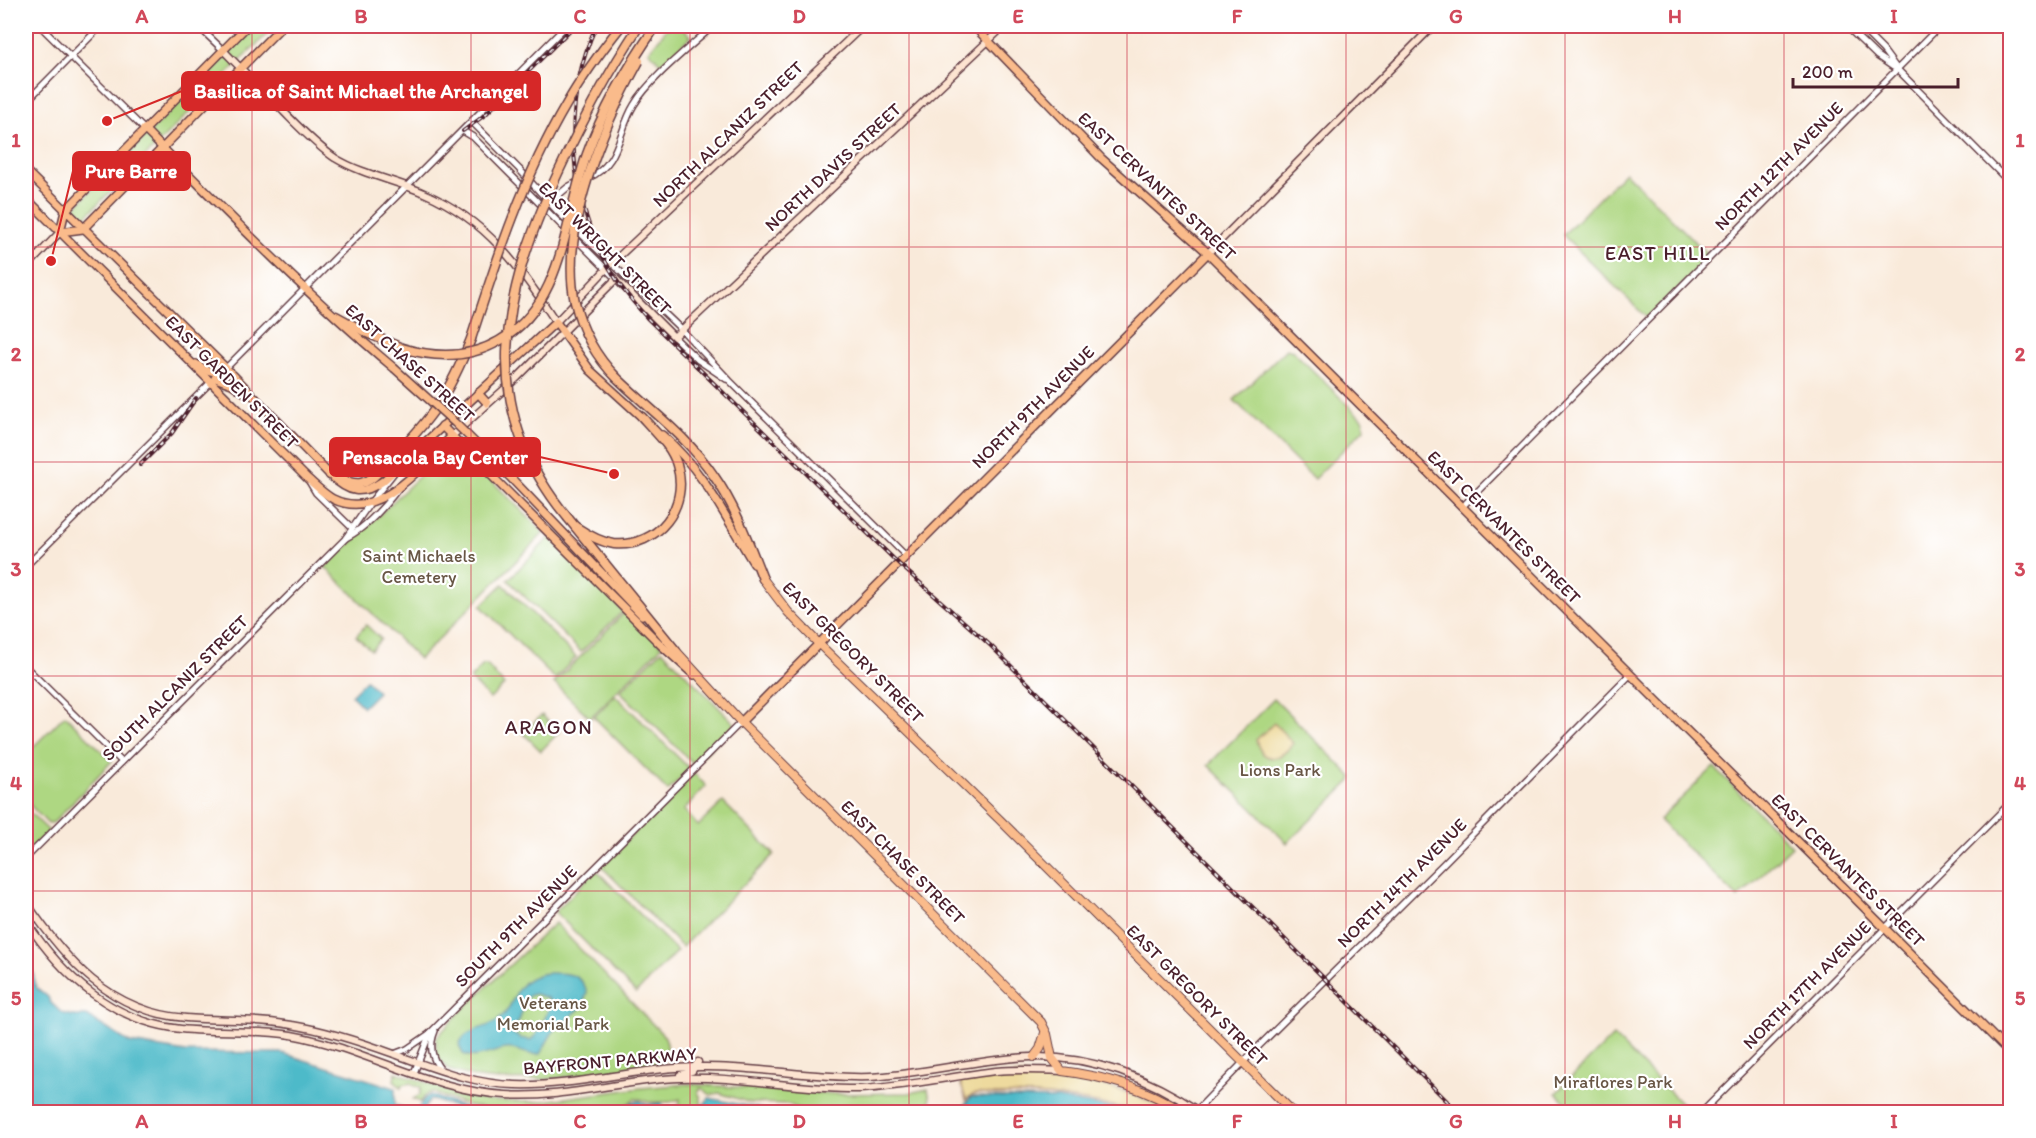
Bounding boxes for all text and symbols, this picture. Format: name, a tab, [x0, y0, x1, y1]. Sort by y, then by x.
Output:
text: A	[135, 4, 149, 28]
text: B	[355, 4, 368, 28]
text: C	[574, 4, 587, 28]
text: D	[792, 4, 806, 28]
text: E	[1012, 4, 1024, 28]
text: F	[1232, 4, 1243, 28]
text: G	[1449, 4, 1463, 28]
text: H	[1668, 4, 1682, 28]
text: I	[1890, 4, 1898, 28]
scale bar	[1793, 51, 1958, 89]
street label: NORTH ALCANIZ STREET	[648, 56, 808, 212]
text: 200 m	[1802, 61, 1853, 83]
callout: Basilica of Saint Michael the Archangel	[182, 72, 540, 110]
text: Basilica of Saint Michael the Archangel	[194, 79, 528, 104]
street label: NORTH 12TH AVENUE	[1710, 97, 1848, 235]
street label: NORTH DAVIS STREET	[760, 98, 906, 236]
street label: EAST CERVANTES STREET	[1073, 107, 1241, 265]
text: 1	[11, 128, 21, 152]
text: 1	[2015, 128, 2025, 152]
callout: Pure Barre	[73, 152, 190, 190]
text: Pure Barre	[85, 159, 178, 183]
street label: EAST WRIGHT STREET	[534, 177, 676, 319]
district label: EAST HILL	[1605, 241, 1711, 265]
street label: EAST CHASE STREET	[341, 299, 479, 427]
street label: EAST GARDEN STREET	[161, 311, 303, 453]
street label: NORTH 9TH AVENUE	[967, 341, 1099, 473]
text: 2	[11, 342, 22, 366]
text: 2	[2015, 342, 2026, 366]
callout: Pensacola Bay Center	[330, 438, 540, 476]
text: Pensacola Bay Center	[342, 445, 528, 470]
street label: EAST CERVANTES STREET	[1423, 446, 1585, 608]
park label: Saint Michaels Cemetery	[362, 545, 476, 588]
text: 3	[11, 557, 22, 581]
text: 3	[2015, 557, 2026, 581]
street label: EAST GREGORY STREET	[778, 577, 928, 727]
street label: SOUTH ALCANIZ STREET	[97, 610, 253, 766]
district label: ARAGON	[505, 715, 593, 739]
park label: Lions Park	[1239, 759, 1321, 781]
text: 4	[10, 771, 22, 795]
text: 4	[2014, 771, 2026, 795]
street label: EAST CERVANTES STREET	[1767, 789, 1929, 951]
street label: EAST CHASE STREET	[836, 795, 970, 929]
street label: NORTH 14TH AVENUE	[1333, 814, 1471, 952]
street label: SOUTH 9TH AVENUE	[450, 860, 582, 992]
street label: NORTH 17TH AVENUE	[1738, 916, 1876, 1054]
street label: EAST GREGORY STREET	[1122, 920, 1272, 1070]
text: 5	[11, 986, 22, 1010]
text: 5	[2015, 986, 2026, 1010]
park label: Veterans Memorial Park	[497, 992, 609, 1035]
street label: BAYFRONT PARKWAY	[522, 1042, 698, 1080]
park label: Miraflores Park	[1553, 1071, 1673, 1093]
text: A	[135, 1109, 149, 1133]
text: B	[355, 1109, 368, 1133]
text: C	[574, 1109, 587, 1133]
text: D	[792, 1109, 806, 1133]
text: E	[1012, 1109, 1024, 1133]
text: F	[1232, 1109, 1243, 1133]
text: G	[1449, 1109, 1463, 1133]
text: H	[1668, 1109, 1682, 1133]
text: I	[1890, 1109, 1898, 1133]

